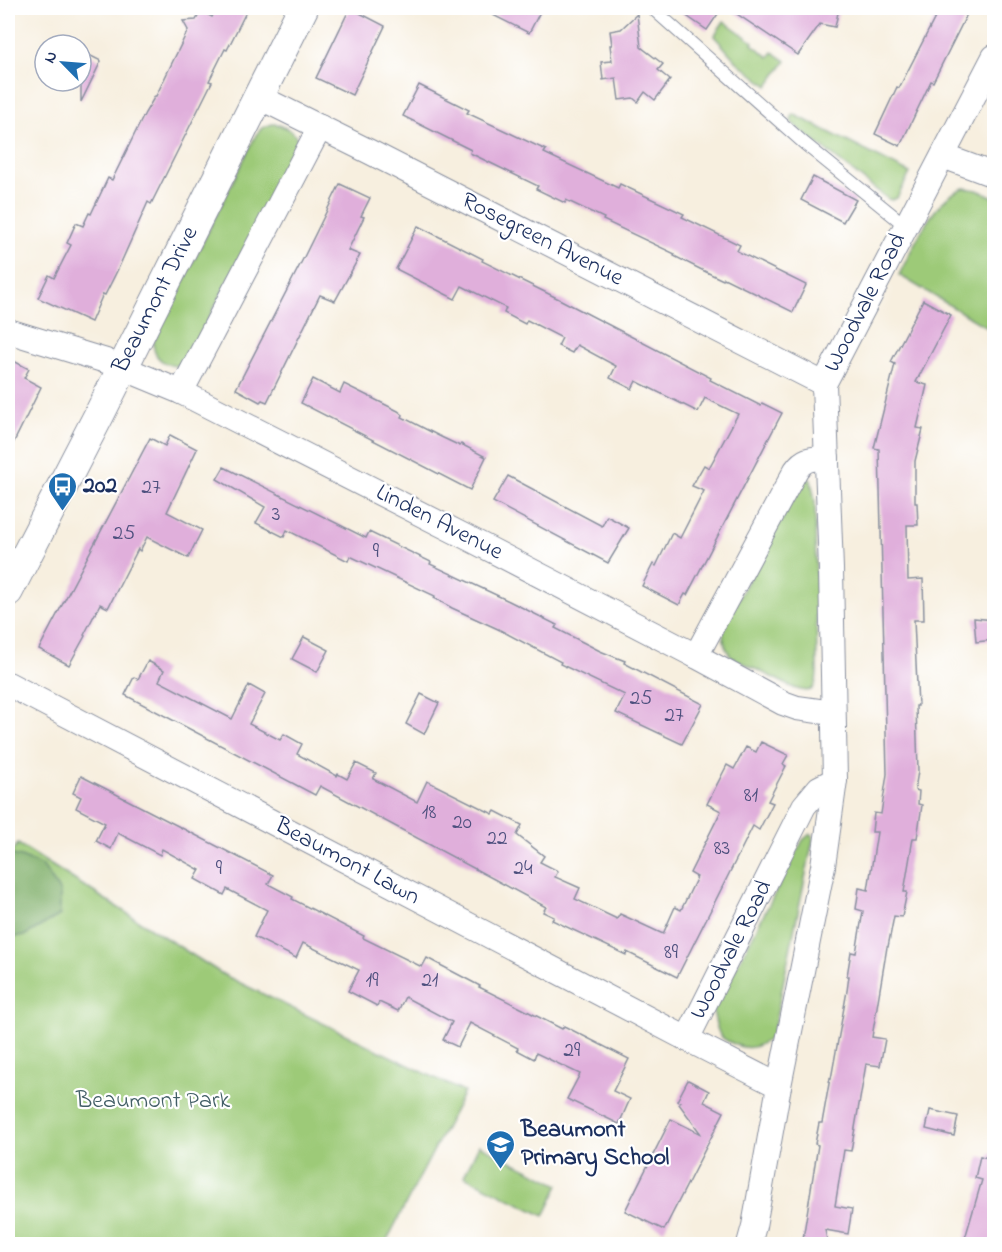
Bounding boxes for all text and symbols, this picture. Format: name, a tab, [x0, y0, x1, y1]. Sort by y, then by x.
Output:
north arrow	[33, 33, 93, 93]
text: N	[38, 47, 64, 67]
street label: Rosegreen Avenue	[455, 184, 629, 296]
street label: Beaumont Drive	[103, 220, 208, 380]
street label: Woodvale Road	[816, 227, 916, 379]
place label: 202	[82, 469, 117, 504]
bus stop icon: 202	[46, 470, 78, 512]
house number: 27	[141, 473, 161, 503]
street label: Linden Avenue	[369, 476, 509, 570]
house number: 3	[272, 500, 280, 530]
house number: 25	[113, 519, 135, 549]
house number: 9	[373, 537, 380, 567]
house number: 25	[630, 684, 652, 714]
house number: 27	[664, 701, 684, 731]
house number: 81	[744, 781, 759, 811]
house number: 18	[422, 798, 436, 828]
house number: 20	[452, 808, 472, 838]
street label: Beaumont Lawn	[267, 809, 426, 915]
house number: 22	[487, 824, 507, 854]
house number: 83	[714, 834, 730, 864]
house number: 9	[216, 854, 223, 884]
house number: 24	[513, 854, 533, 884]
street label: Woodvale Road	[682, 874, 782, 1026]
house number: 89	[664, 938, 679, 968]
house number: 19	[366, 966, 379, 996]
house number: 21	[421, 966, 439, 996]
house number: 29	[564, 1036, 581, 1066]
park label: Beaumont Park	[75, 1084, 230, 1119]
place label: Beaumont Primary School	[520, 1113, 669, 1177]
school or university icon: Beaumont Primary School	[484, 1128, 516, 1170]

